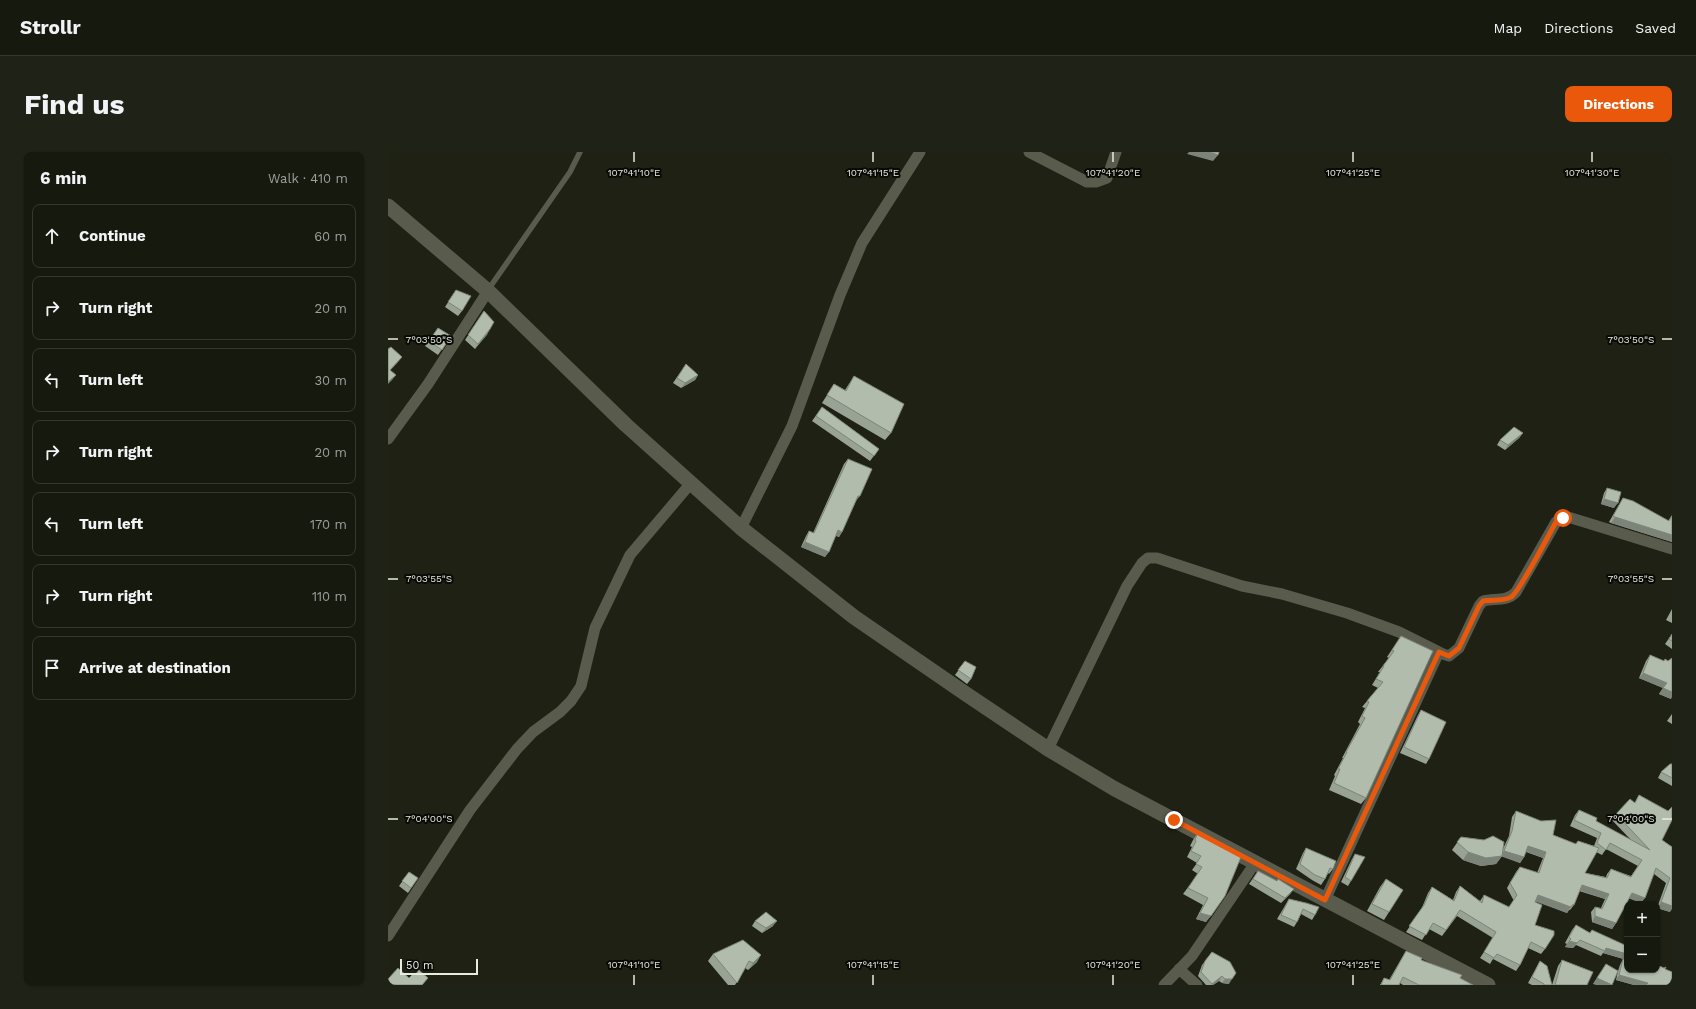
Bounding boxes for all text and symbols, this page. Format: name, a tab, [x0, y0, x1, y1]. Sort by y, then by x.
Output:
text: Strollr	[20, 16, 81, 39]
text: Map	[1494, 20, 1522, 36]
text: Directions	[1544, 20, 1613, 36]
text: Saved	[1635, 20, 1676, 36]
button: Directions	[1565, 86, 1672, 122]
text: Find us	[24, 88, 124, 121]
text: 107°41'10"E	[608, 167, 660, 178]
text: 107°41'15"E	[847, 167, 899, 178]
text: 107°41'20"E	[1086, 167, 1140, 178]
text: 107°41'25"E	[1326, 167, 1380, 178]
text: 107°41'30"E	[1565, 167, 1619, 178]
text: 6 min	[40, 168, 87, 188]
text: Walk · 410 m	[268, 171, 348, 186]
icon: ahead	[41, 225, 63, 247]
text: Continue	[79, 227, 146, 245]
text: 60 m	[314, 229, 347, 244]
icon: right	[41, 297, 63, 319]
text: Turn right	[79, 299, 152, 317]
text: 20 m	[315, 301, 347, 316]
text: 7°03'50"S	[406, 334, 452, 345]
text: 7°03'50"S	[1608, 334, 1654, 345]
icon: left	[41, 369, 63, 391]
text: Turn left	[79, 371, 143, 389]
text: 30 m	[315, 373, 347, 388]
icon: right	[41, 441, 63, 463]
text: Turn right	[79, 443, 152, 461]
text: 20 m	[315, 445, 347, 460]
route start	[1554, 509, 1572, 527]
icon: left	[41, 513, 63, 535]
text: Turn left	[79, 515, 143, 533]
text: 170 m	[310, 517, 347, 532]
text: 7°03'55"S	[406, 573, 452, 584]
text: 7°03'55"S	[1608, 573, 1654, 584]
icon: right	[41, 585, 63, 607]
text: Turn right	[79, 587, 152, 605]
text: 110 m	[312, 589, 347, 604]
icon: arrive	[41, 657, 63, 679]
text: Arrive at destination	[79, 659, 231, 677]
route end	[1165, 811, 1183, 829]
text: 7°04'00"S	[405, 813, 453, 824]
text: 7°04'00"S	[1607, 813, 1655, 824]
map controls	[1624, 901, 1660, 973]
button: +	[1624, 901, 1660, 937]
button: −	[1624, 937, 1660, 973]
scale bar	[400, 957, 478, 976]
text: 50 m	[406, 959, 433, 972]
text: 107°41'10"E	[608, 959, 660, 970]
text: 107°41'15"E	[847, 959, 899, 970]
text: 107°41'20"E	[1086, 959, 1140, 970]
text: 107°41'25"E	[1326, 959, 1380, 970]

